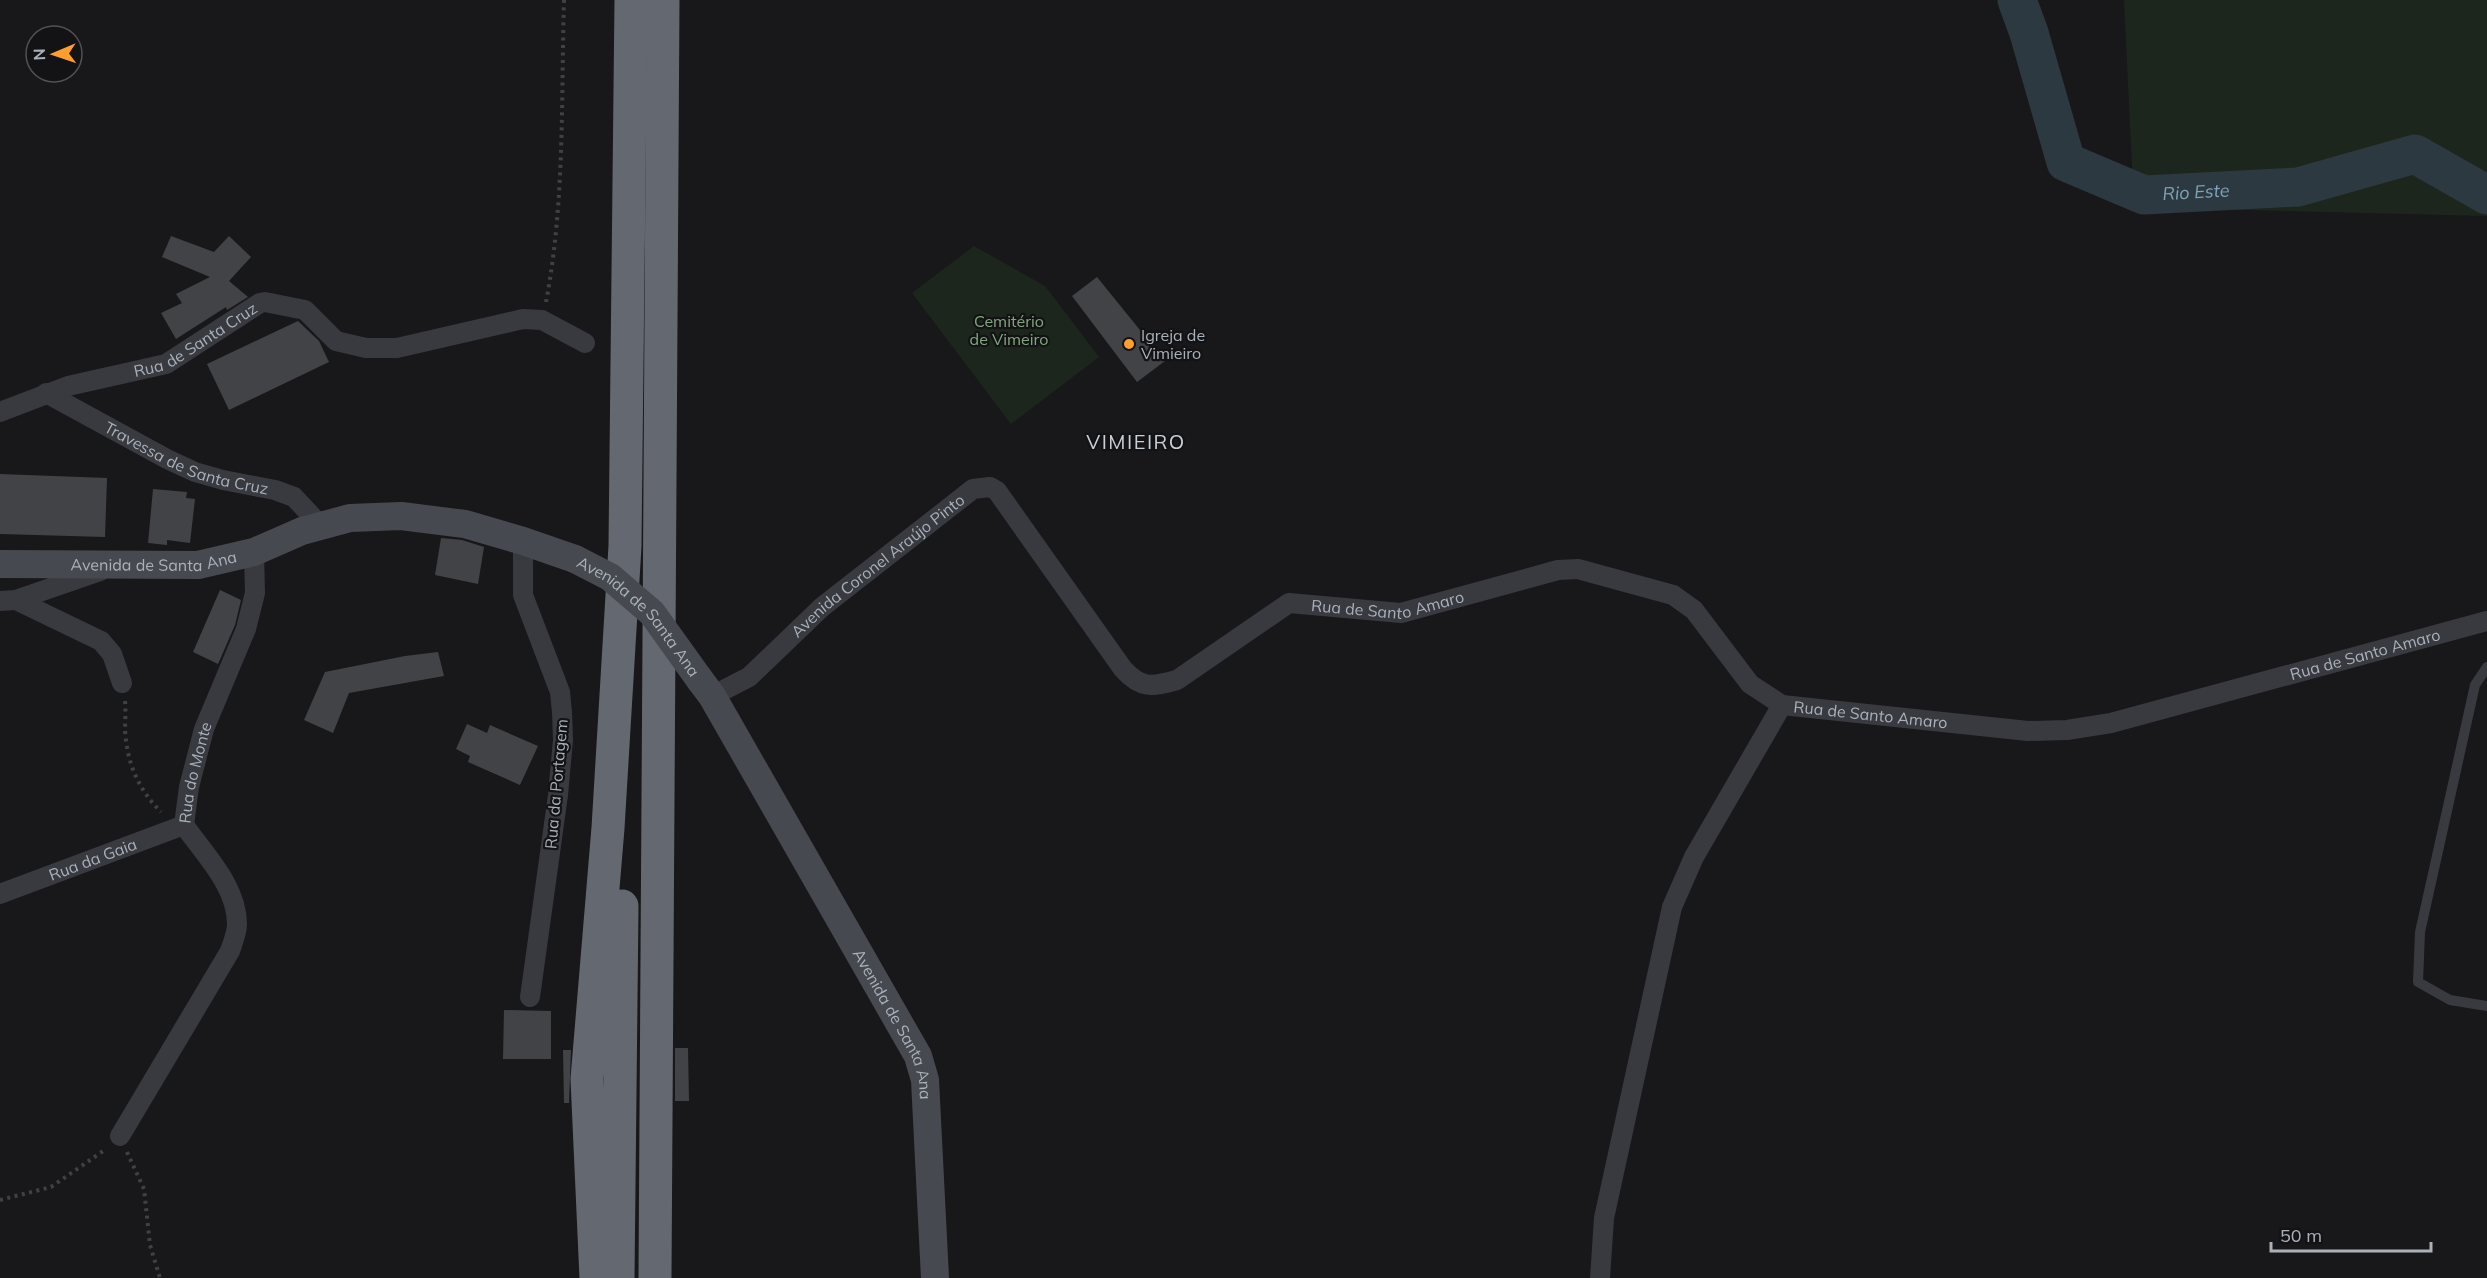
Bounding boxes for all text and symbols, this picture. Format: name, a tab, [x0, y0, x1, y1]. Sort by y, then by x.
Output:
north arrow	[24, 24, 84, 84]
text: N	[29, 48, 49, 61]
water label: Rio Este	[2162, 179, 2230, 205]
street label: Rua de Santa Cruz	[132, 298, 261, 381]
park label: Cemitério de Vimeiro	[970, 311, 1048, 349]
place label: Igreja de Vimieiro	[1141, 325, 1205, 363]
marker: Igreja de Vimieiro	[1122, 337, 1136, 351]
street label: Travessa de Santa Cruz	[101, 417, 270, 499]
district label: VIMIEIRO	[1086, 429, 1186, 454]
street label: Avenida Coronel Araújo Pinto	[787, 490, 968, 641]
street label: Avenida de Santa Ana	[71, 546, 239, 575]
street label: Avenida de Santa Ana	[574, 552, 704, 680]
street label: Rua de Santo Amaro	[1310, 586, 1466, 623]
street label: Rua de Santo Amaro	[2288, 624, 2442, 684]
street label: Rua de Santo Amaro	[1793, 696, 1949, 732]
street label: Rua da Portagem	[540, 718, 572, 850]
street label: Rua do Monte	[174, 719, 216, 825]
street label: Rua da Gaia	[46, 834, 139, 885]
street label: Avenida de Santa Ana	[849, 945, 936, 1100]
scale bar	[2271, 1215, 2432, 1253]
text: 50 m	[2280, 1224, 2322, 1247]

